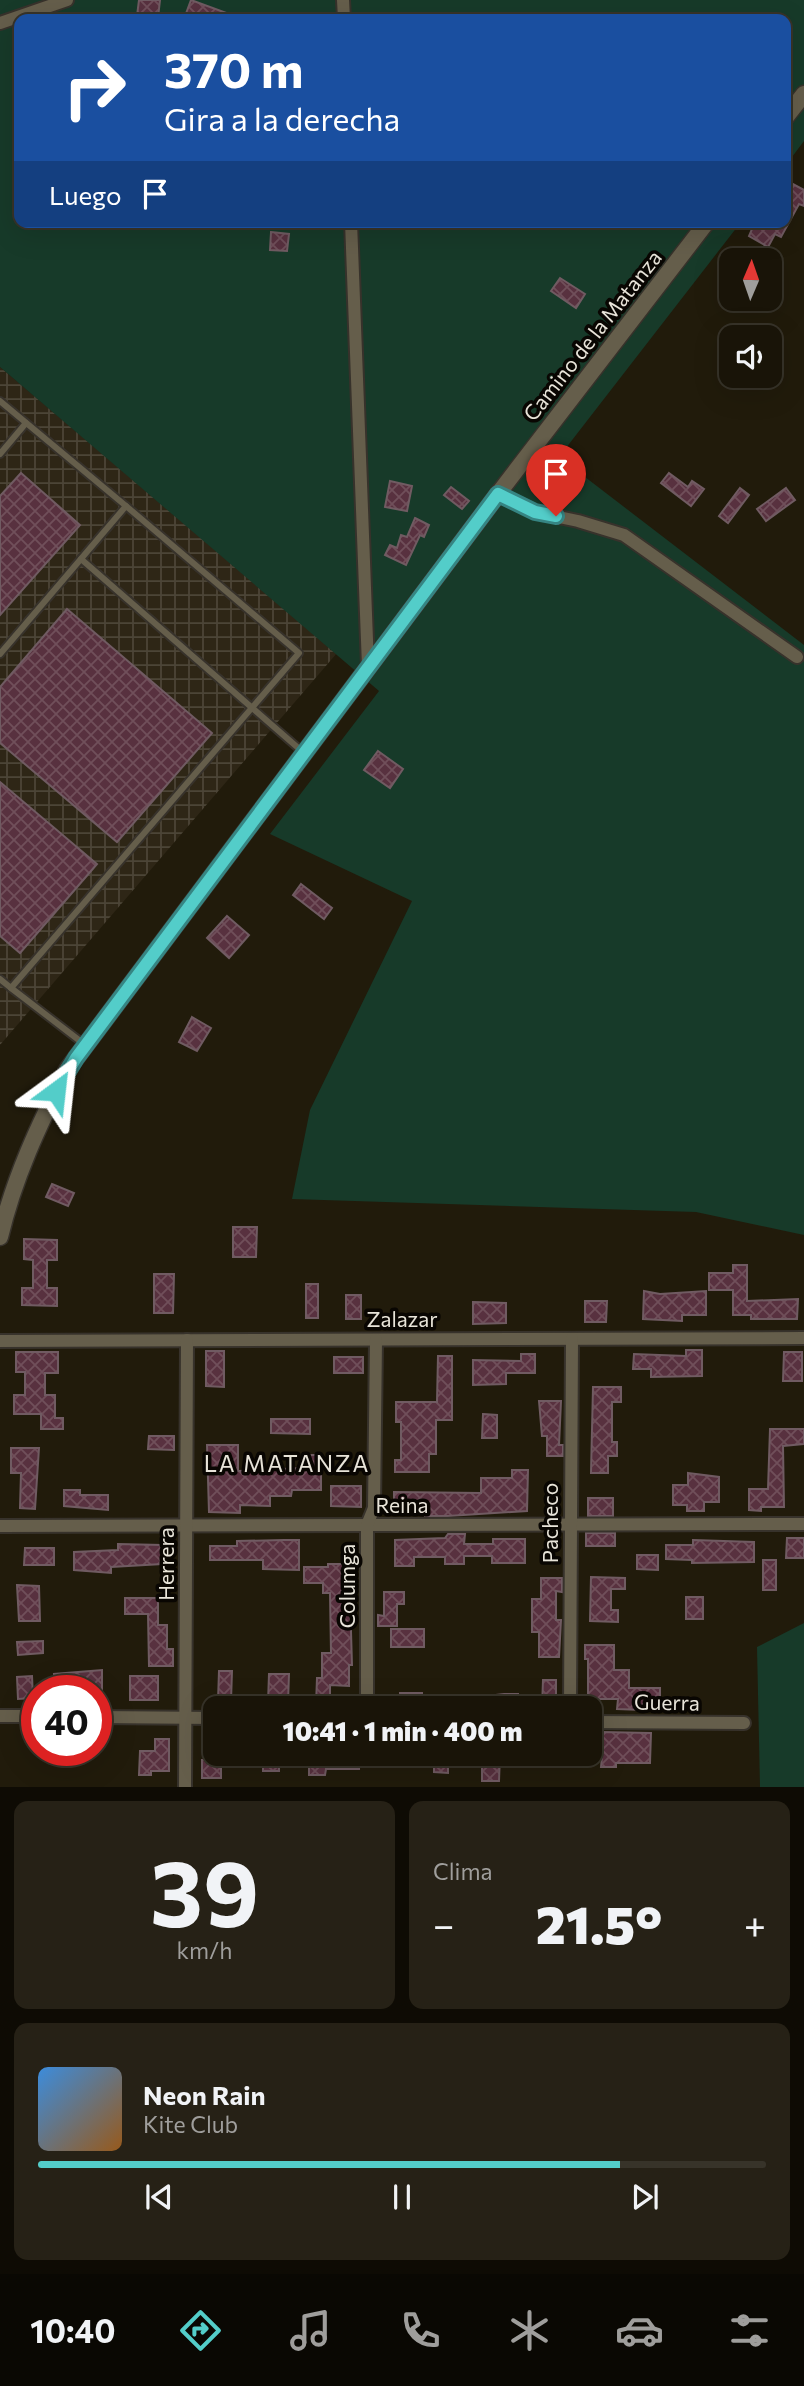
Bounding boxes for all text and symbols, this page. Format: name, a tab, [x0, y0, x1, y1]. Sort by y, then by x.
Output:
text: 370 m	[164, 38, 303, 98]
icon: right	[49, 42, 140, 133]
text: Gira a la derecha	[164, 98, 400, 138]
icon: arrive	[136, 175, 174, 213]
text: Luego	[49, 179, 122, 210]
street label: Camino de la Matanza	[518, 245, 666, 425]
north arrow	[719, 248, 782, 312]
map controls	[719, 248, 782, 388]
button: sound	[719, 325, 782, 388]
pin	[526, 444, 586, 516]
icon: arrive	[537, 455, 575, 493]
position arrow	[19, 1054, 93, 1128]
street label: Zalazar	[366, 1306, 438, 1331]
district label: LA MATANZA	[204, 1449, 370, 1477]
street label: Pacheco	[537, 1483, 562, 1563]
street label: Reina	[376, 1492, 428, 1517]
street label: Herrera	[153, 1527, 178, 1601]
street label: Columga	[334, 1544, 359, 1628]
speed limit sign: 40	[21, 1675, 112, 1766]
street label: Guerra	[634, 1688, 700, 1715]
text: 10:41 · 1 min · 400 m	[283, 1715, 522, 1746]
text: 39	[150, 1834, 259, 1946]
text: Clima	[433, 1857, 493, 1885]
text: 21.5°	[536, 1891, 662, 1955]
text: −	[433, 1900, 455, 1947]
text: +	[744, 1900, 766, 1947]
text: km/h	[177, 1936, 232, 1964]
text: Neon Rain	[143, 2079, 266, 2110]
text: Kite Club	[143, 2110, 238, 2138]
icon: previous	[140, 2178, 178, 2216]
icon: pause	[383, 2178, 421, 2216]
icon: next	[626, 2178, 664, 2216]
icon: directions	[176, 2306, 225, 2355]
icon: music	[286, 2306, 335, 2355]
icon: phone	[396, 2306, 445, 2355]
icon: climate	[505, 2306, 554, 2355]
icon: car	[615, 2306, 664, 2355]
icon: filters	[725, 2306, 774, 2355]
text: 10:40	[30, 2310, 115, 2350]

